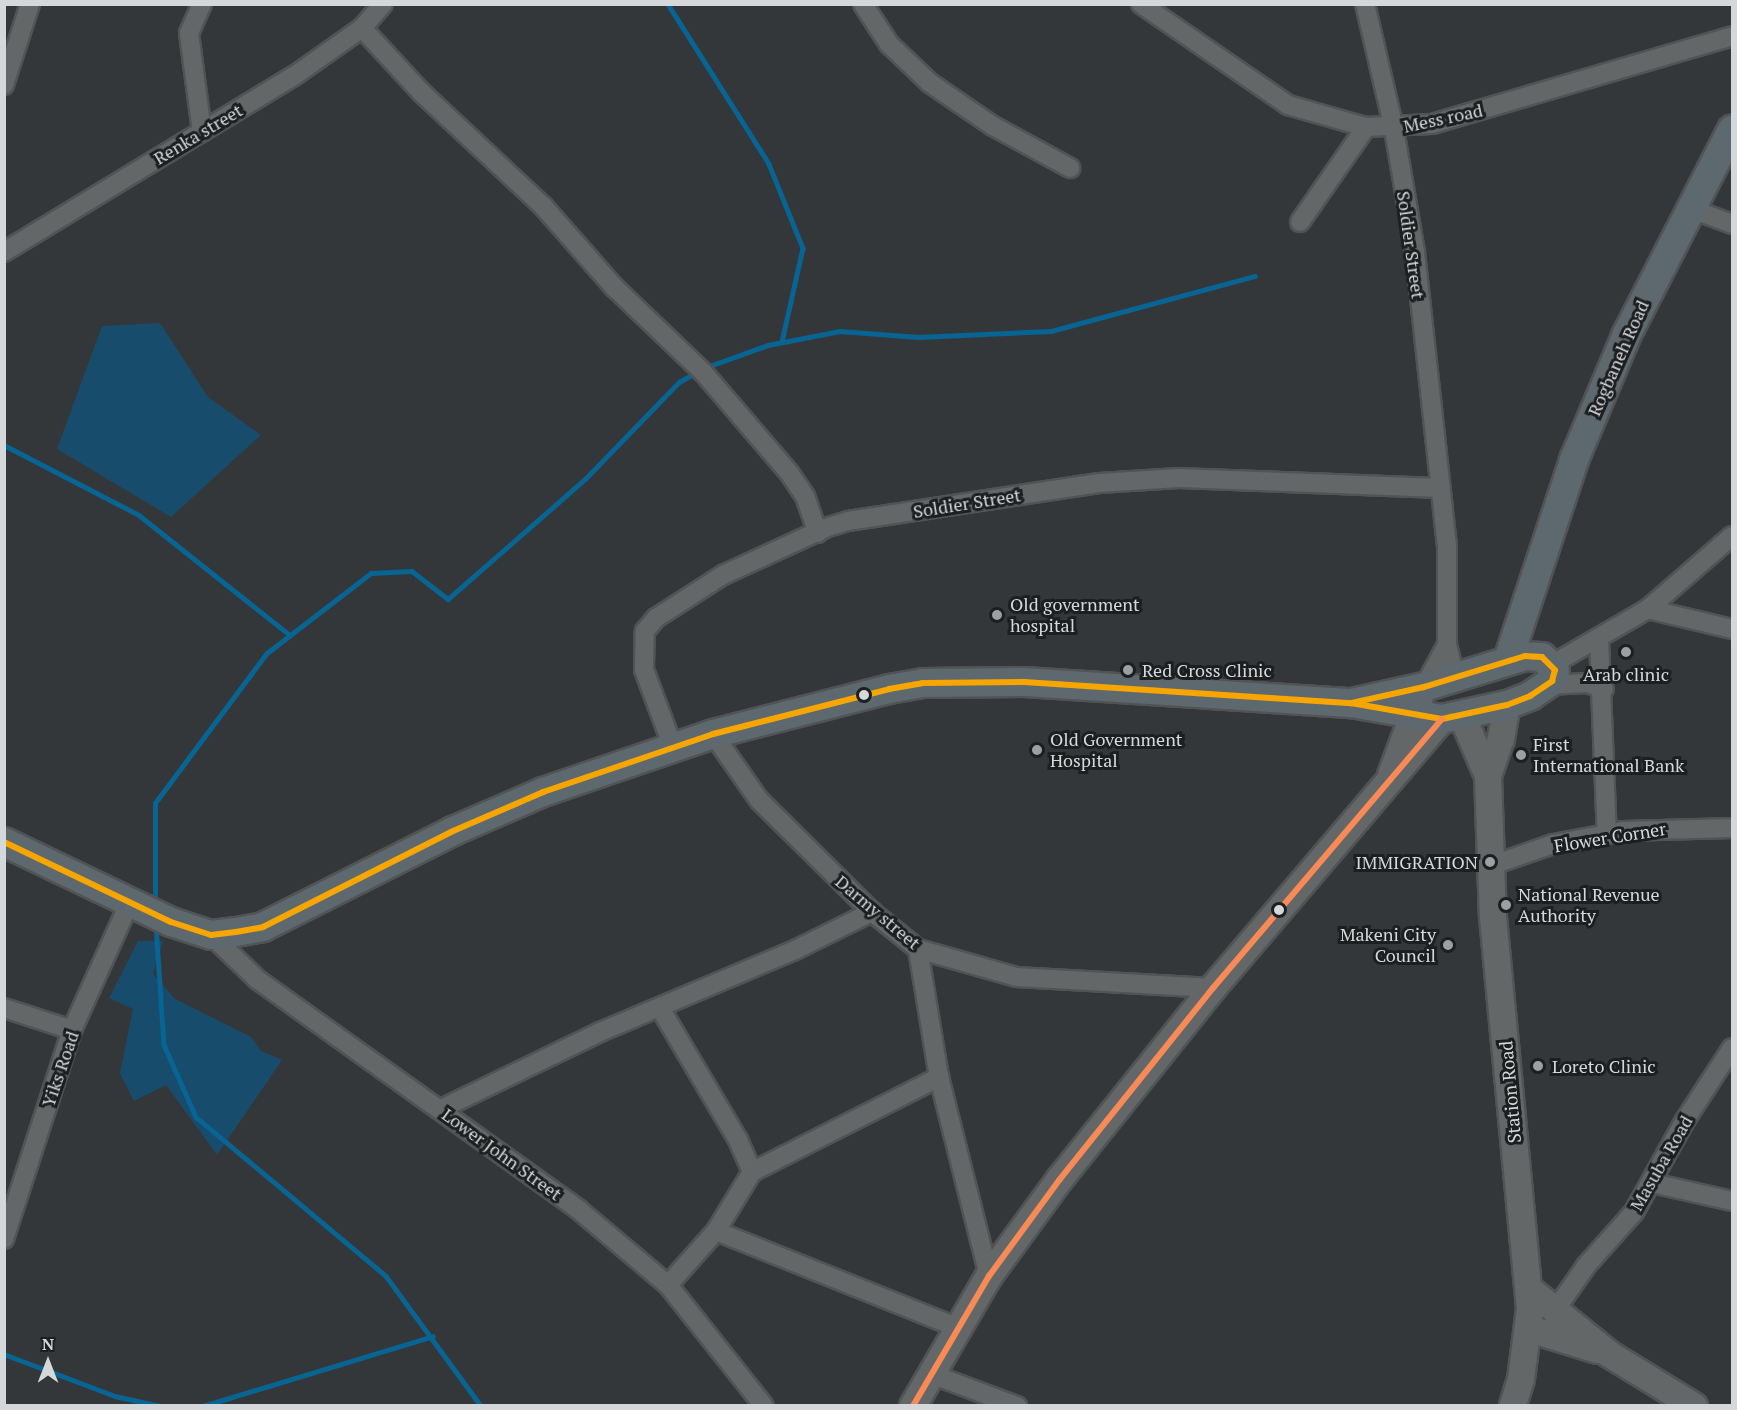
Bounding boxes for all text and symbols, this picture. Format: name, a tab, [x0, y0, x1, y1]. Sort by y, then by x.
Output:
street label: Renka street	[150, 99, 246, 169]
street label: Mess road	[1401, 99, 1485, 137]
street label: Soldier Street	[1393, 190, 1429, 300]
street label: Rogbaneh Road	[1583, 297, 1653, 419]
street label: Soldier Street	[912, 484, 1022, 522]
place label: Old government hospital	[1010, 594, 1140, 636]
marker: Old government hospital	[988, 606, 1006, 624]
marker: Arab clinic	[1617, 643, 1635, 661]
place label: Red Cross Clinic	[1142, 659, 1272, 681]
marker: Red Cross Clinic	[1119, 661, 1137, 679]
place label: Arab clinic	[1583, 663, 1669, 685]
unlabelled marker	[858, 689, 870, 701]
place label: Old Government Hospital	[1050, 729, 1183, 771]
place label: First International Bank	[1533, 734, 1684, 777]
marker: Old Government Hospital	[1028, 741, 1046, 759]
marker: First International Bank	[1514, 748, 1528, 762]
street label: Flower Corner	[1553, 818, 1667, 856]
place label: IMMIGRATION	[1355, 851, 1478, 873]
marker: IMMIGRATION	[1483, 855, 1497, 869]
street label: Darmy street	[831, 870, 925, 954]
place label: National Revenue Authority	[1518, 884, 1660, 926]
marker: National Revenue Authority	[1499, 898, 1513, 912]
unlabelled marker	[1273, 904, 1285, 916]
place label: Makeni City Council	[1340, 924, 1436, 966]
marker: Makeni City Council	[1441, 938, 1455, 952]
street label: Yiks Road	[37, 1028, 83, 1110]
street label: Station Road	[1495, 1040, 1525, 1144]
place label: Loreto Clinic	[1552, 1055, 1656, 1077]
marker: Loreto Clinic	[1529, 1057, 1547, 1075]
street label: Lower John Street	[438, 1103, 566, 1205]
street label: Masuba Road	[1625, 1112, 1697, 1214]
north arrow	[18, 1332, 78, 1392]
text: N	[42, 1333, 54, 1355]

